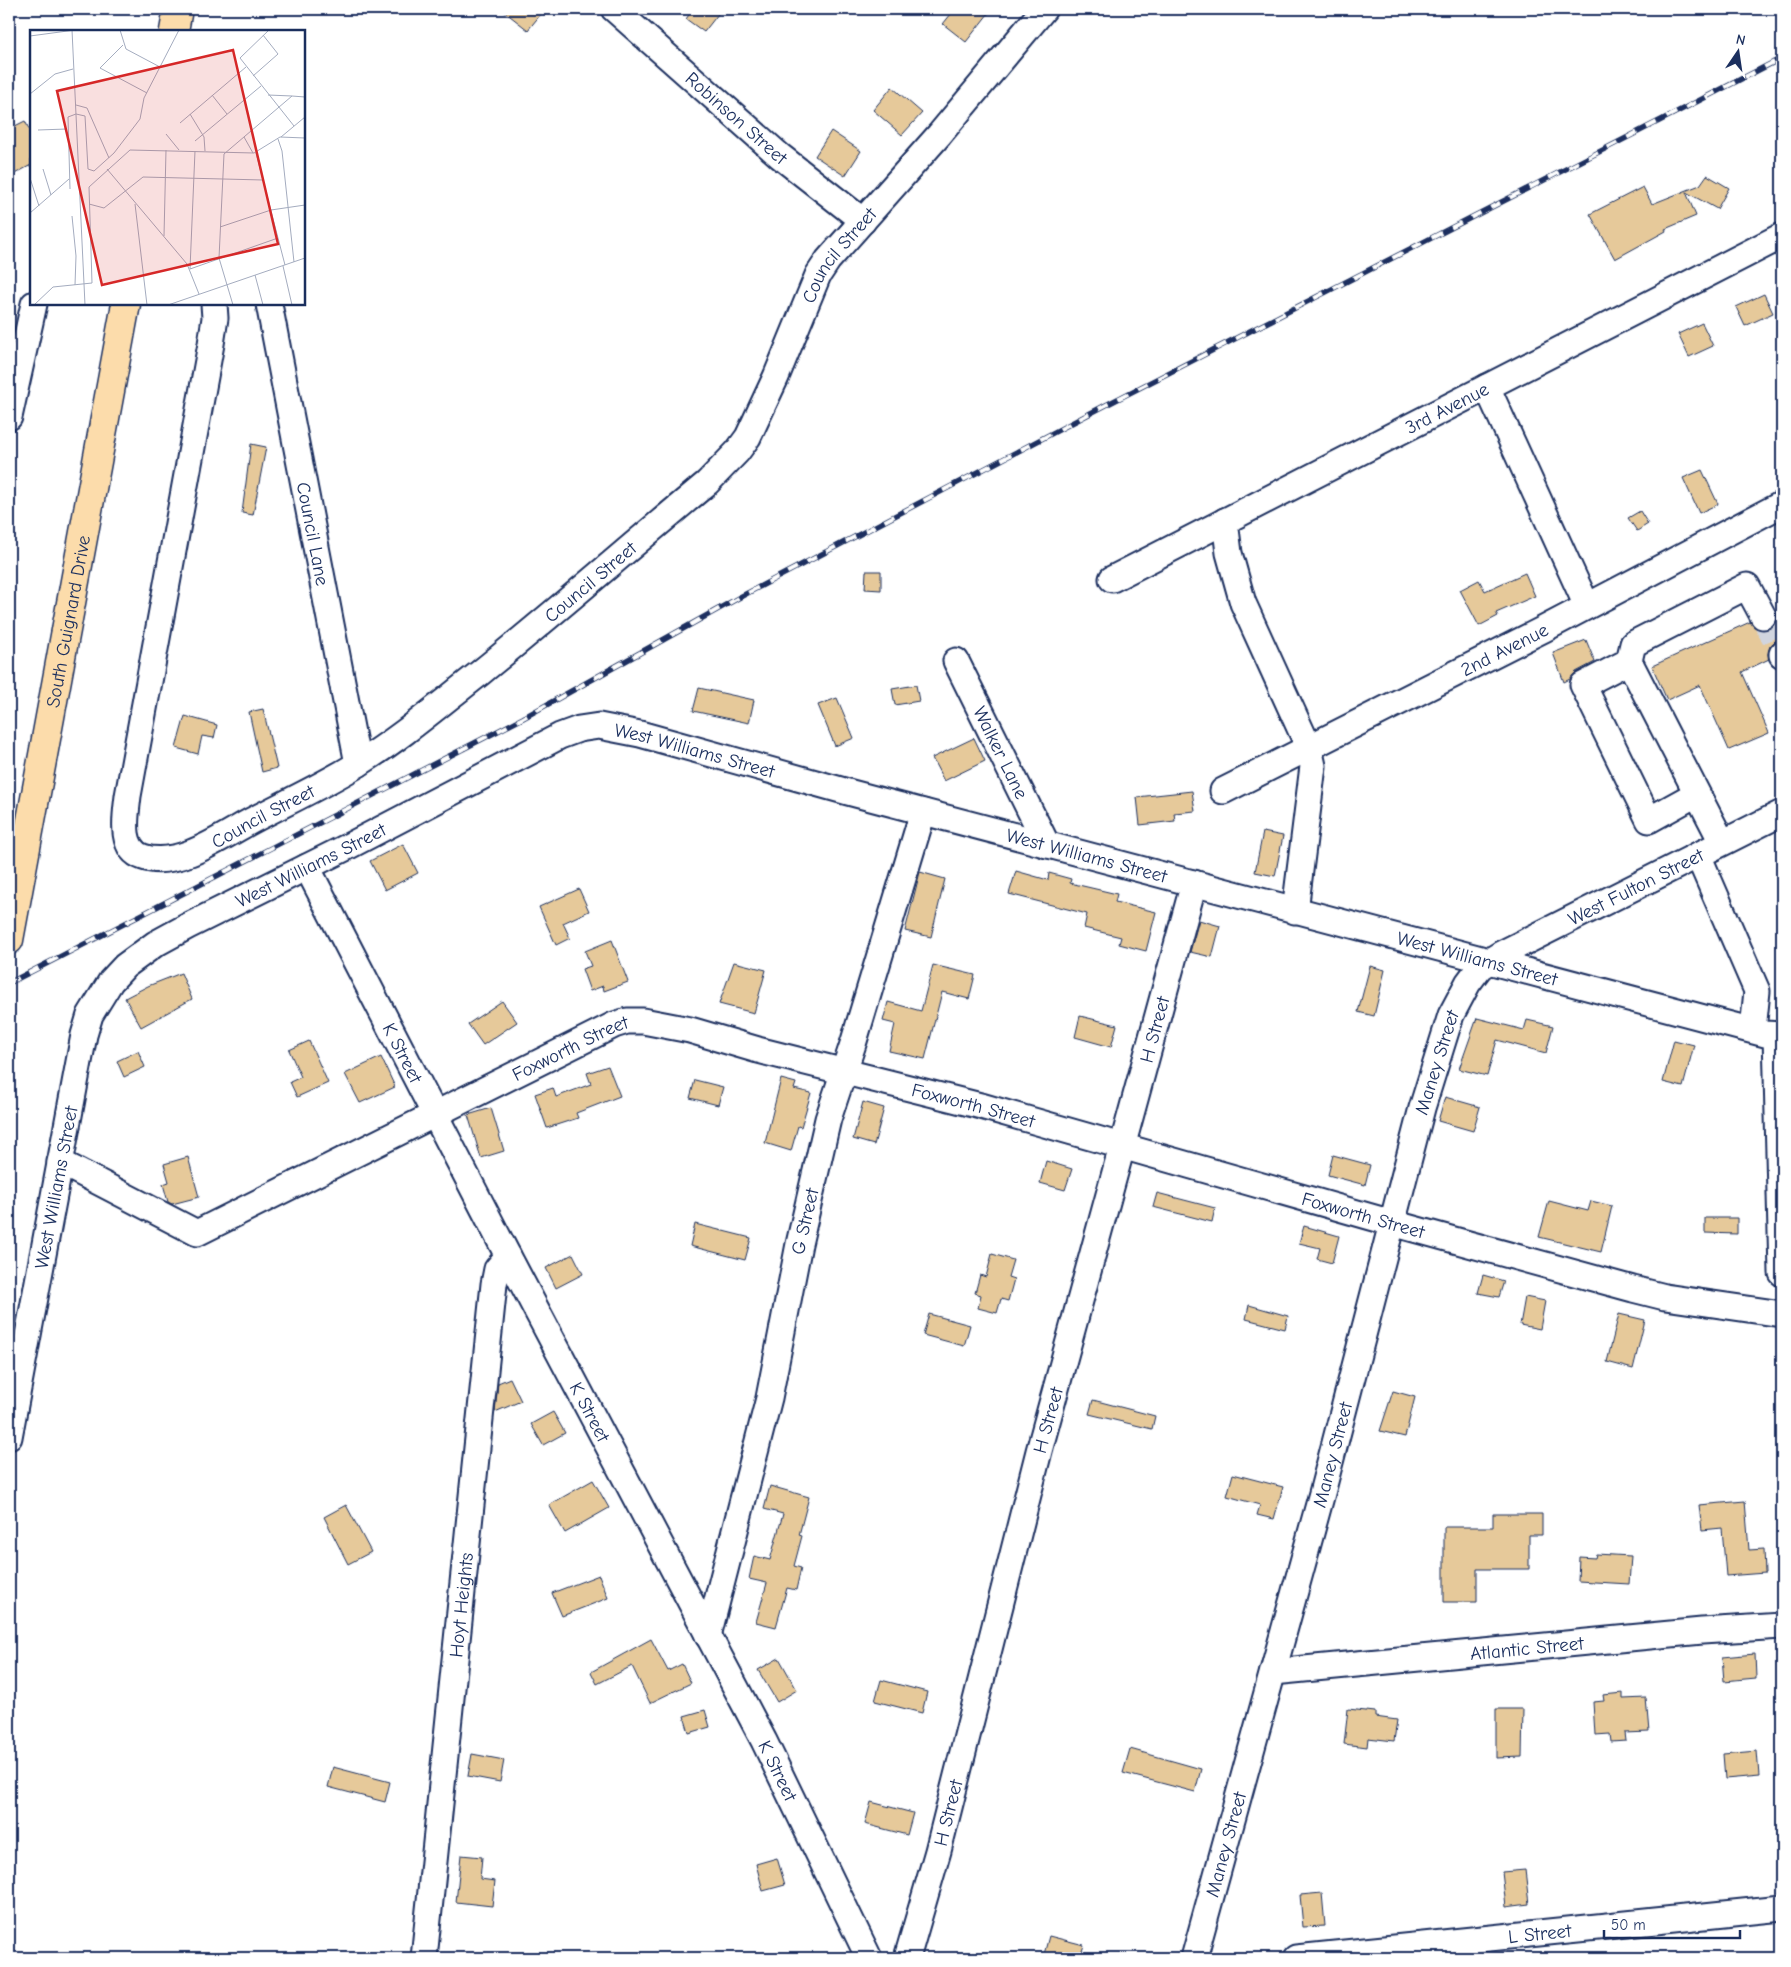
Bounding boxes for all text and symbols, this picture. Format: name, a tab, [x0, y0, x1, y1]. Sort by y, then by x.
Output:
north arrow	[1714, 28, 1764, 78]
inset map	[30, 30, 305, 305]
text: N	[1734, 31, 1747, 49]
street label: Robinson Street	[681, 68, 792, 170]
street label: Council Street	[798, 203, 882, 306]
street label: 3rd Avenue	[1402, 378, 1493, 439]
street label: Council Lane	[292, 480, 333, 588]
street label: South Guignard Drive	[42, 534, 95, 709]
street label: Council Street	[540, 537, 642, 627]
street label: 2nd Avenue	[1457, 619, 1552, 681]
street label: Walker Lane	[968, 703, 1032, 803]
street label: West Williams Street	[612, 719, 778, 783]
street label: Council Street	[208, 780, 319, 853]
street label: West Williams Street	[232, 818, 390, 913]
street label: West Williams Street	[1004, 824, 1170, 888]
street label: West Fulton Street	[1565, 844, 1708, 931]
street label: West Williams Street	[1394, 927, 1560, 991]
street label: H Street	[1135, 994, 1175, 1065]
street label: Maney Street	[1411, 1006, 1464, 1118]
street label: Foxworth Street	[509, 1011, 632, 1086]
street label: K Street	[377, 1019, 427, 1087]
street label: Foxworth Street	[909, 1079, 1038, 1133]
street label: West Williams Street	[31, 1104, 83, 1271]
street label: G Street	[787, 1185, 824, 1256]
street label: Foxworth Street	[1299, 1188, 1427, 1244]
street label: K Street	[565, 1379, 614, 1446]
street label: H Street	[1029, 1384, 1068, 1456]
street label: Maney Street	[1309, 1399, 1357, 1510]
street label: Hoyt Heights	[445, 1551, 478, 1658]
street label: Atlantic Street	[1469, 1632, 1585, 1665]
street label: K Street	[753, 1737, 802, 1805]
street label: H Street	[930, 1777, 968, 1848]
street label: Maney Street	[1201, 1789, 1251, 1900]
scale bar	[1604, 1907, 1740, 1939]
text: 50 m	[1611, 1916, 1646, 1934]
street label: L Street	[1507, 1920, 1573, 1948]

